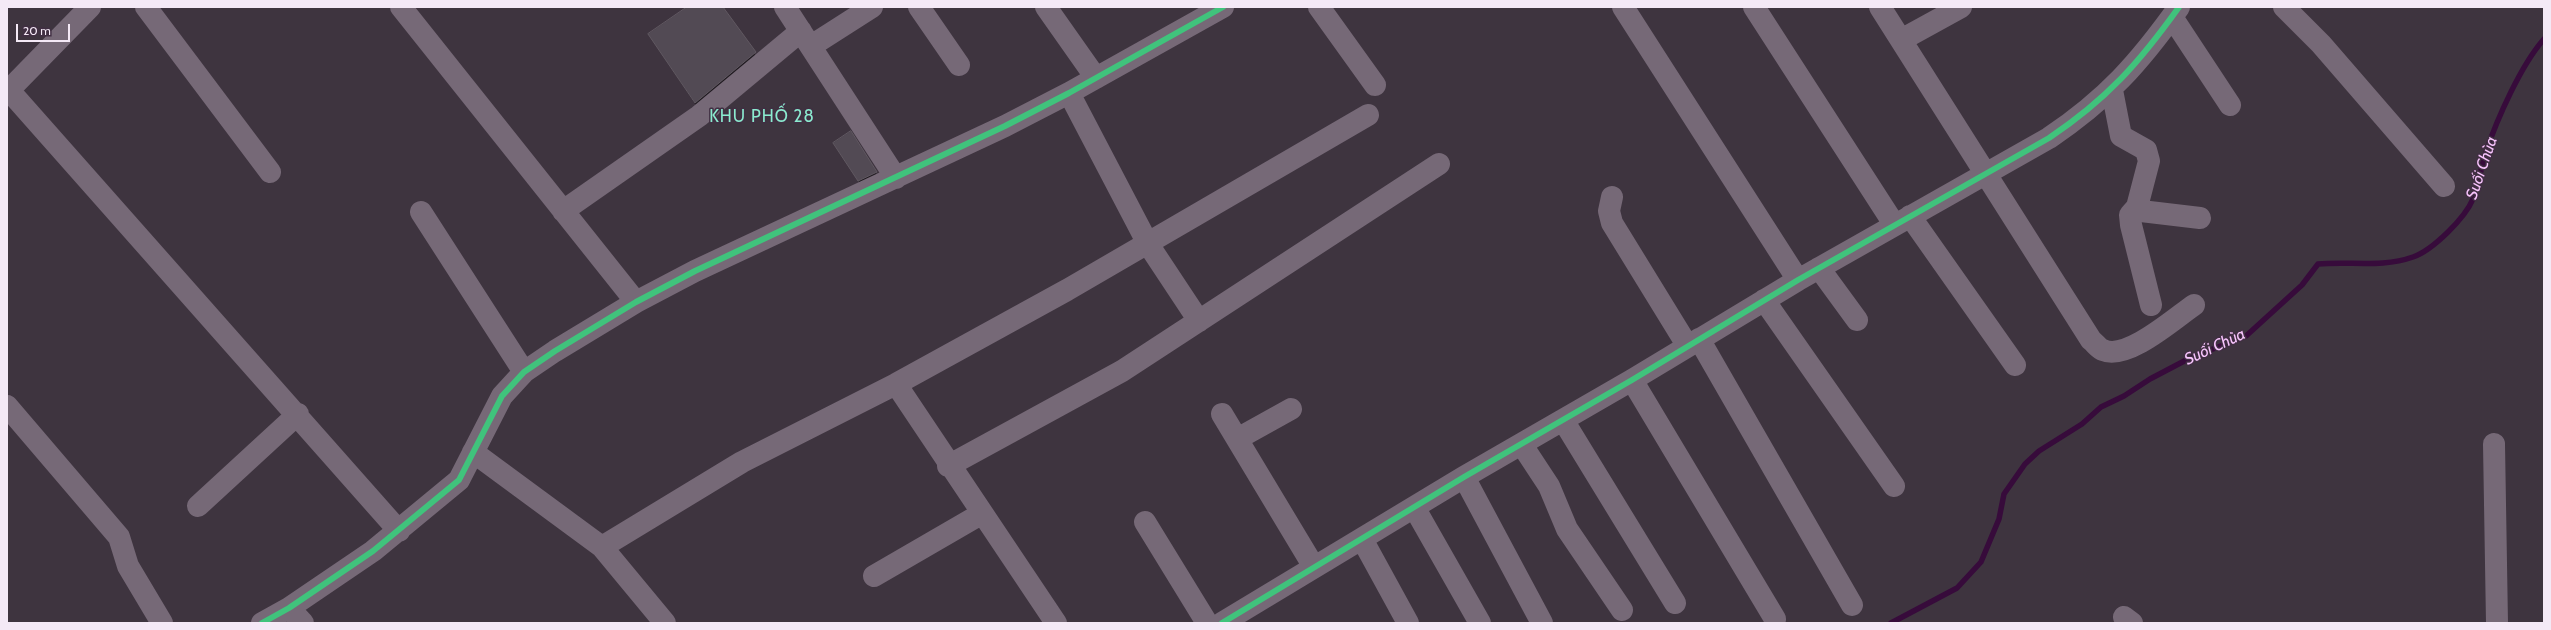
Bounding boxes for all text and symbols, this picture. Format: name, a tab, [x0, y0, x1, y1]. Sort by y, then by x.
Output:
scale bar	[18, 16, 72, 42]
text: 20 m	[23, 23, 51, 38]
district label: KHU PHỐ 28	[709, 107, 815, 127]
water label: Suối Chùa	[2462, 134, 2502, 202]
water label: Suối Chùa	[2181, 325, 2249, 369]

